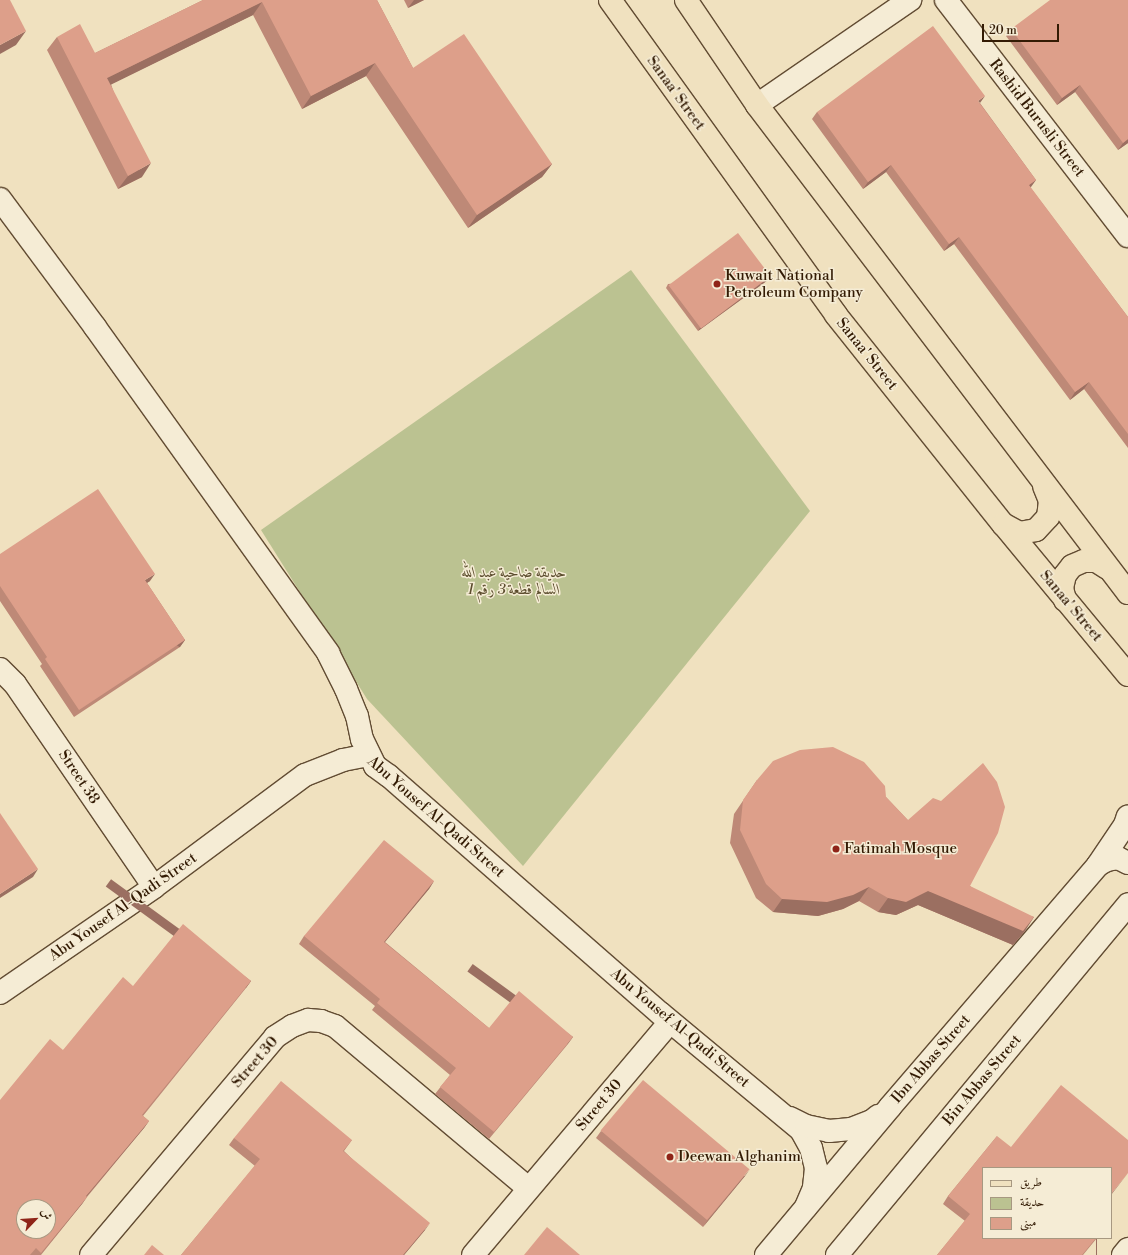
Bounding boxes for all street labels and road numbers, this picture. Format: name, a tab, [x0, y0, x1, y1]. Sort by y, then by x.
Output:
street label: Sanaa' Street	[643, 52, 709, 134]
street label: Rashid Burusli Street	[985, 55, 1089, 181]
street label: Sanaa' Street	[832, 314, 902, 394]
street label: Sanaa' Street	[1036, 567, 1106, 645]
street label: Street 38	[54, 747, 104, 807]
street label: Abu Yousef Al-Qadi Street	[364, 752, 508, 882]
street label: Abu Yousef Al-Qadi Street	[46, 849, 200, 965]
street label: Abu Yousef Al-Qadi Street	[607, 964, 753, 1092]
street label: Ibn Abbas Street	[888, 1011, 974, 1107]
street label: Bin Abbas Street	[939, 1031, 1025, 1129]
street label: Street 30	[228, 1033, 282, 1091]
street label: Street 30	[572, 1075, 626, 1135]

